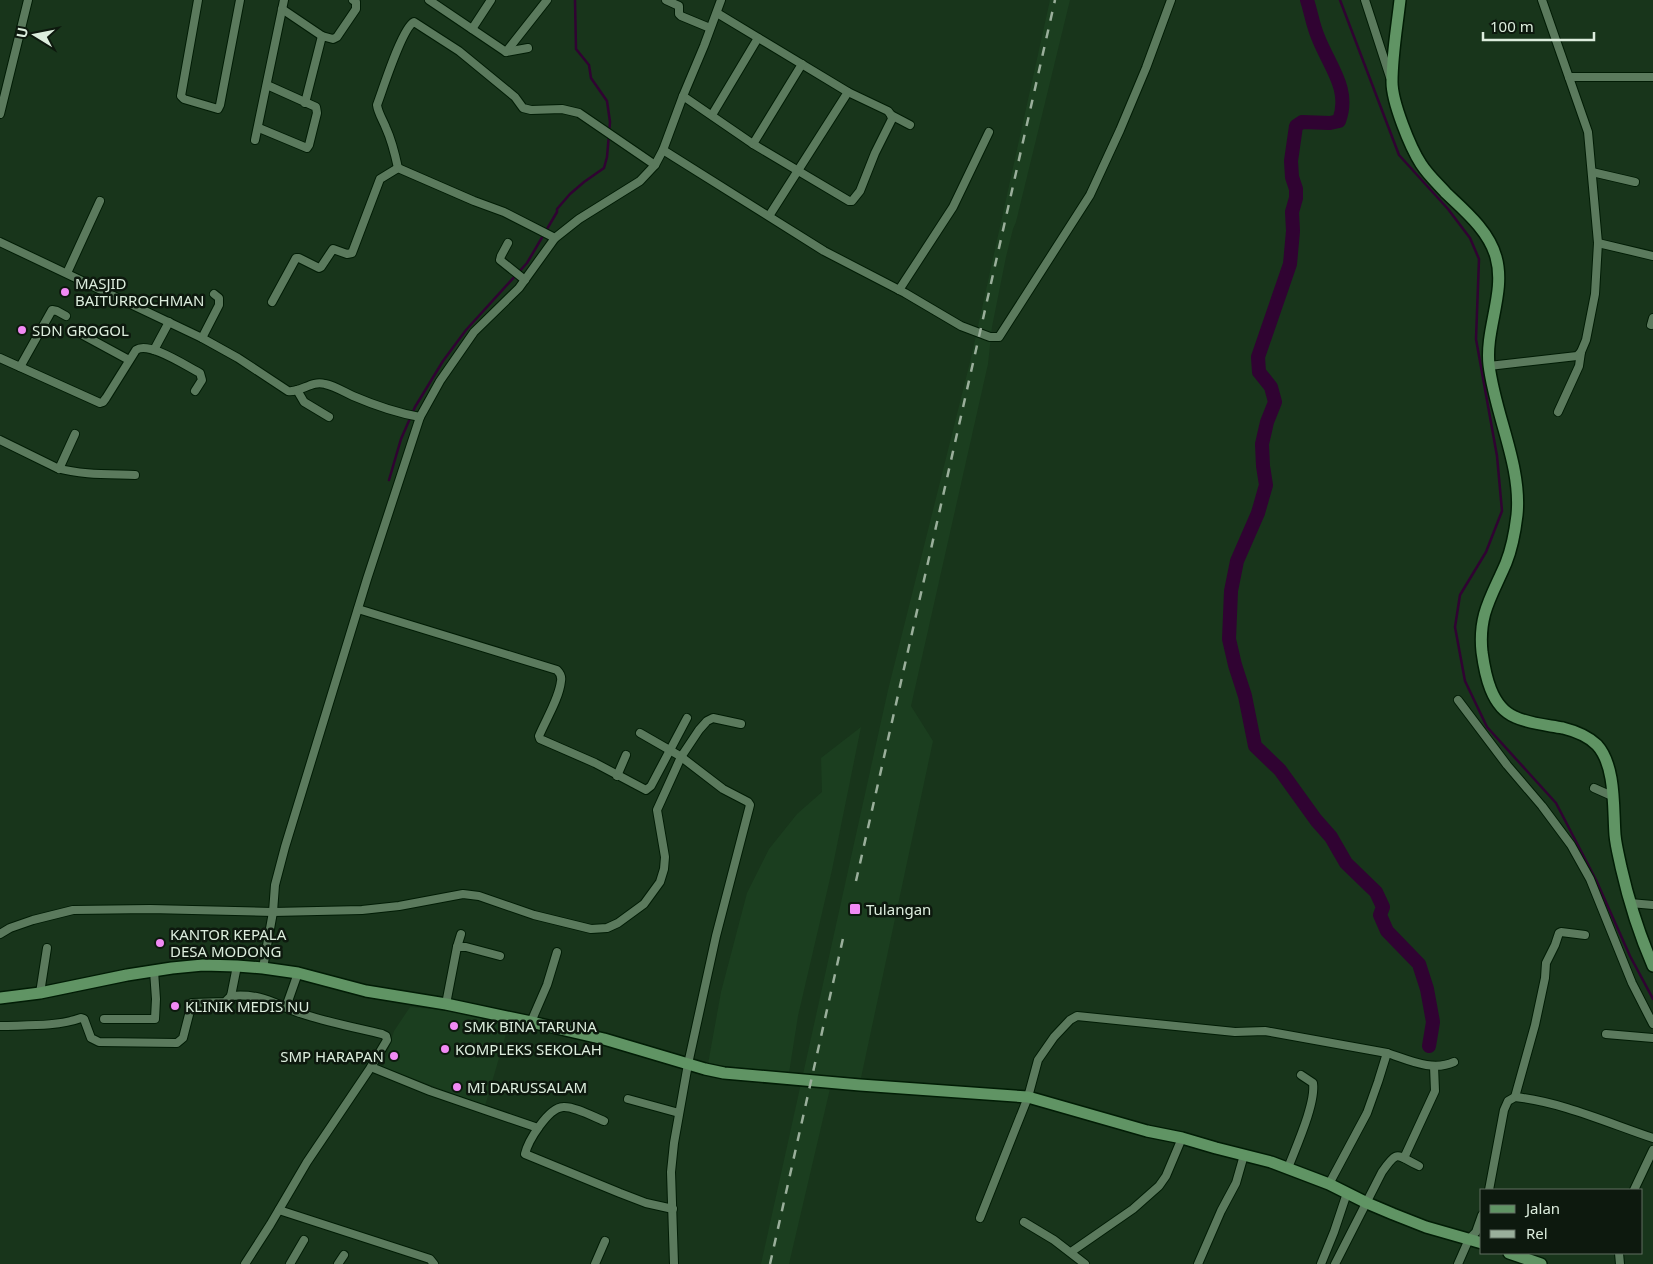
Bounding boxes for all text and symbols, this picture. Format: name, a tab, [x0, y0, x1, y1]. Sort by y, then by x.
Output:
north arrow	[10, 10, 60, 60]
scale bar	[1483, 10, 1594, 42]
text: 100 m	[1490, 16, 1534, 36]
text: U	[11, 26, 32, 40]
place label: MASJID BAITURROCHMAN	[75, 273, 204, 310]
marker: MASJID BAITURROCHMAN	[59, 286, 71, 298]
place label: SDN GROGOL	[32, 320, 129, 340]
marker: SDN GROGOL	[16, 324, 28, 336]
place label: Tulangan	[866, 899, 931, 919]
marker: Tulangan	[848, 902, 862, 916]
place label: KANTOR KEPALA DESA MODONG	[170, 924, 287, 961]
marker: KANTOR KEPALA DESA MODONG	[154, 937, 166, 949]
place label: KLINIK MEDIS NU	[185, 996, 309, 1016]
marker: KLINIK MEDIS NU	[169, 1000, 181, 1012]
place label: SMK BINA TARUNA	[464, 1016, 597, 1036]
marker: SMK BINA TARUNA	[448, 1020, 460, 1032]
place label: KOMPLEKS SEKOLAH	[455, 1039, 602, 1059]
marker: KOMPLEKS SEKOLAH	[439, 1043, 451, 1055]
place label: SMP HARAPAN	[280, 1046, 384, 1066]
marker: SMP HARAPAN	[388, 1050, 400, 1062]
place label: MI DARUSSALAM	[467, 1077, 587, 1097]
marker: MI DARUSSALAM	[451, 1081, 463, 1093]
legend	[1480, 1189, 1643, 1254]
text: Jalan	[1524, 1198, 1560, 1218]
text: Rel	[1526, 1223, 1548, 1243]

